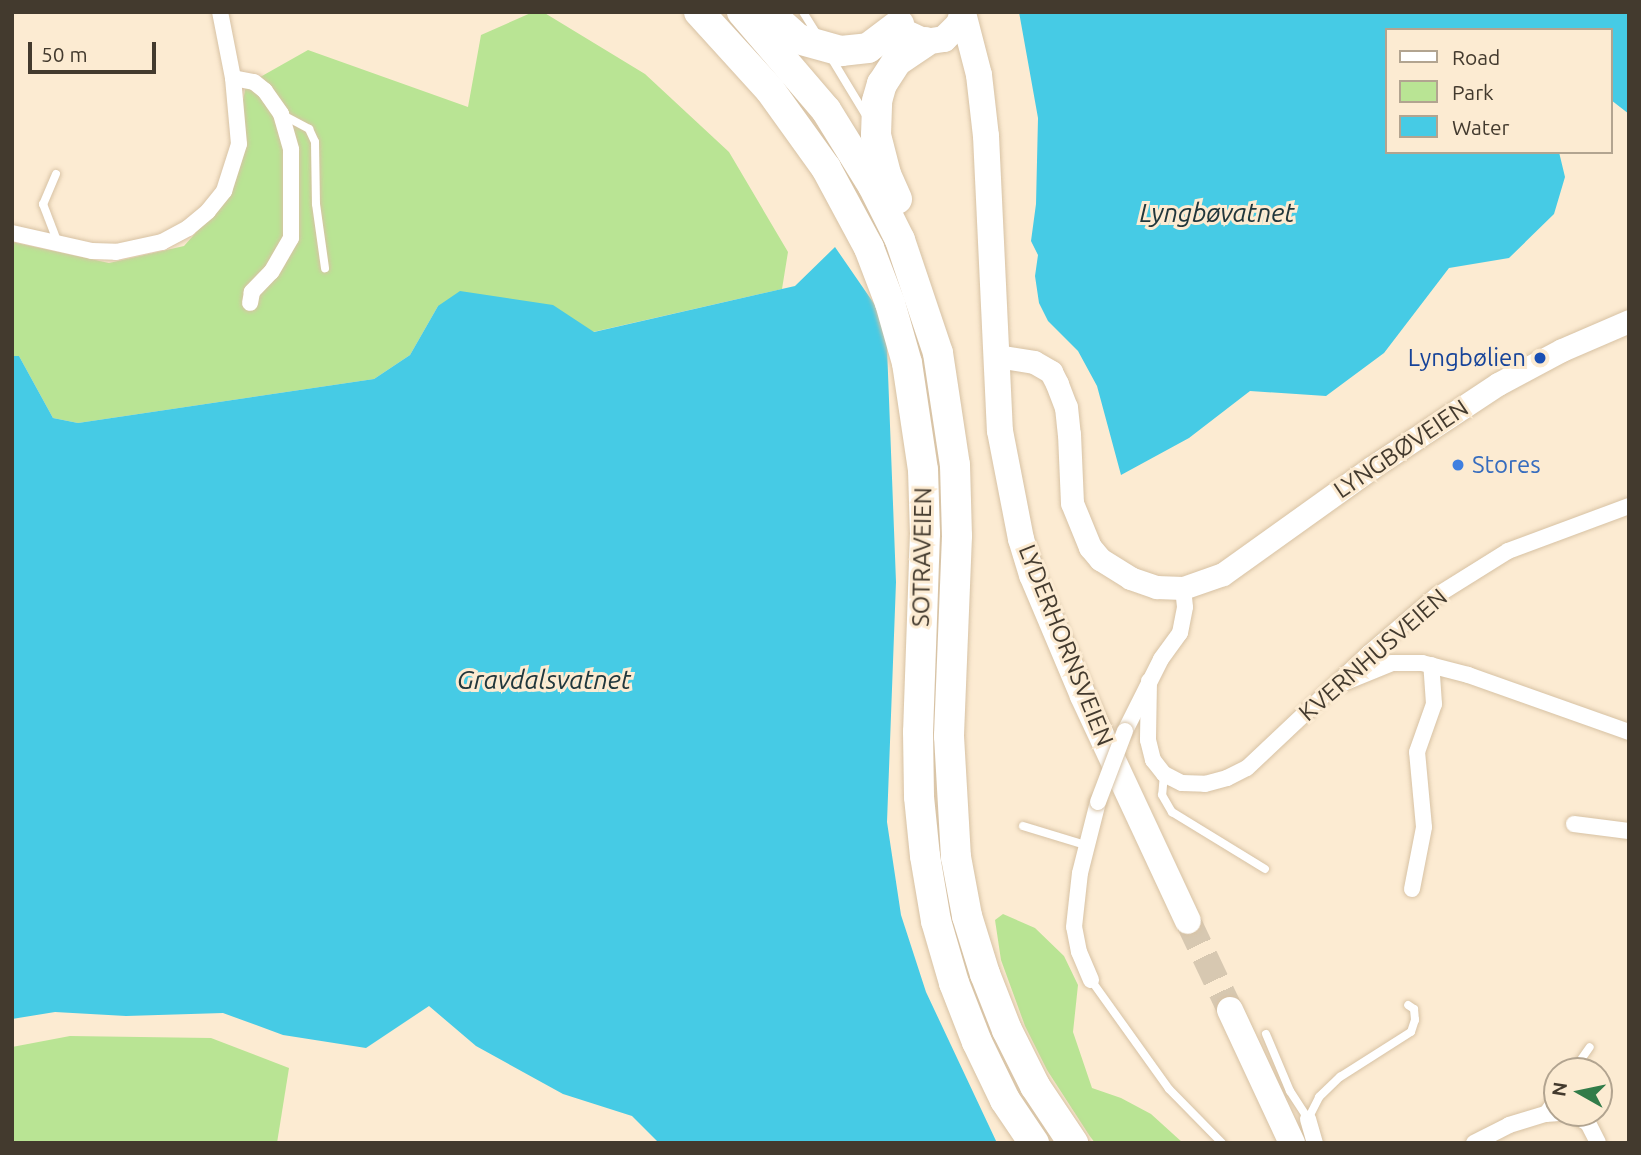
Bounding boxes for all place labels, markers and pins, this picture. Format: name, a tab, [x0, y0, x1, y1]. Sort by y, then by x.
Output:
place label: Lyngbølien	[1408, 344, 1526, 372]
marker: Lyngbølien	[1532, 350, 1548, 366]
place label: Stores	[1472, 451, 1541, 479]
marker: Stores	[1450, 457, 1466, 473]

